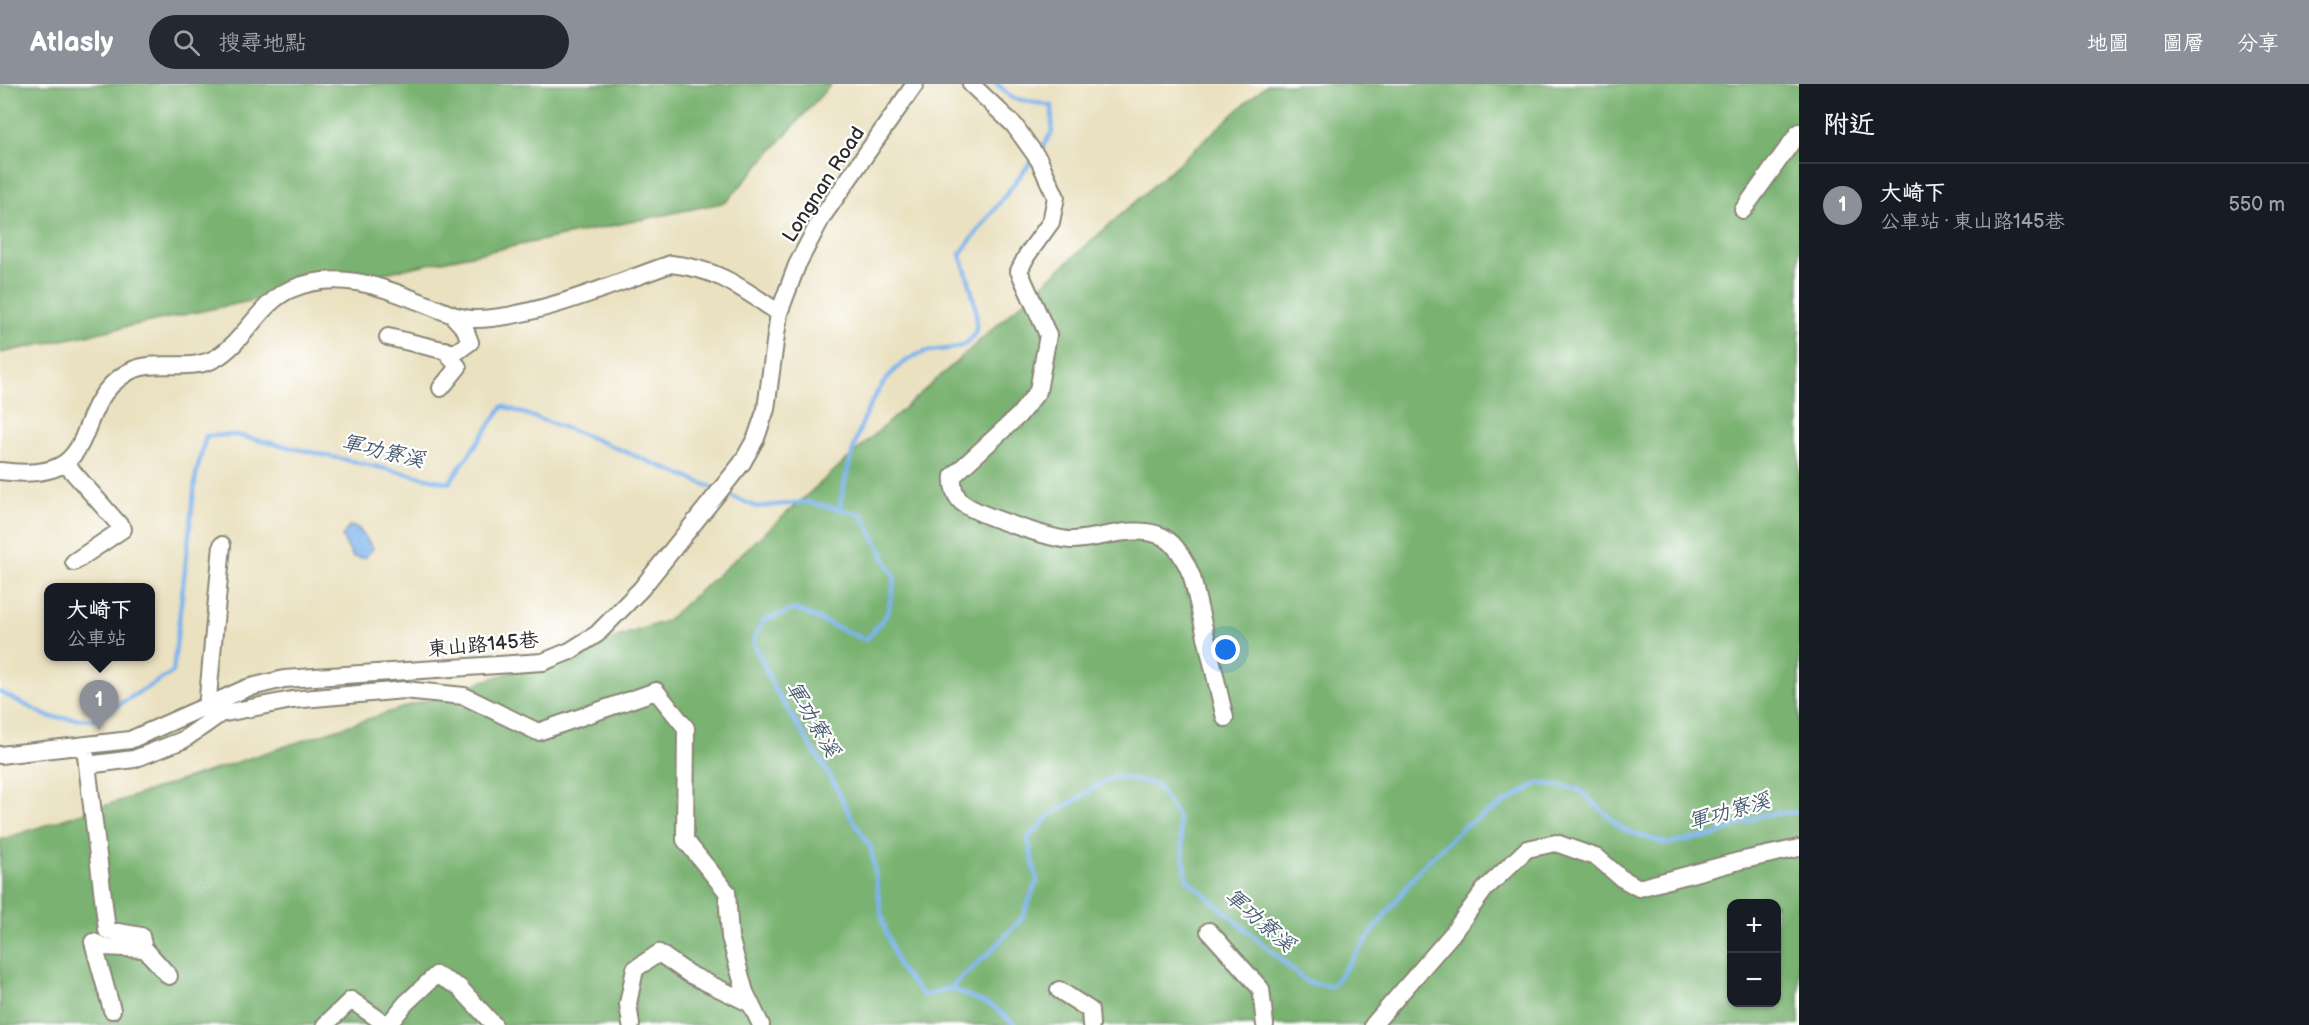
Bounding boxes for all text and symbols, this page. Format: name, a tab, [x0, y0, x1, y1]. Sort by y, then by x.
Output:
search box	[149, 15, 569, 69]
text: Atlasly	[30, 26, 113, 59]
icon: search	[170, 26, 203, 59]
text: 搜尋地點	[218, 30, 306, 57]
text: 地圖	[2087, 31, 2129, 56]
text: 圖層	[2162, 31, 2204, 56]
text: 分享	[2237, 31, 2279, 56]
text: 附近	[1823, 110, 1875, 141]
street label: Longnan Road	[778, 122, 870, 247]
text: 大崎下	[1880, 180, 1946, 207]
text: 1	[1838, 193, 1847, 217]
text: 550 m	[2228, 193, 2285, 217]
text: 公車站 · 東山路145巷	[1880, 210, 2064, 234]
water label: 軍功寮溪	[339, 430, 428, 473]
popup	[44, 583, 155, 661]
text: 大崎下	[66, 597, 133, 624]
text: 公車站	[66, 627, 126, 651]
street label: 東山路145巷	[427, 628, 541, 662]
your location	[1211, 635, 1240, 664]
water label: 軍功寮溪	[780, 677, 845, 763]
pin: 1	[80, 680, 118, 730]
water label: 軍功寮溪	[1685, 788, 1774, 835]
water label: 軍功寮溪	[1220, 883, 1300, 958]
map controls	[1727, 899, 1781, 1007]
button: +	[1727, 899, 1781, 953]
button: −	[1727, 953, 1781, 1007]

